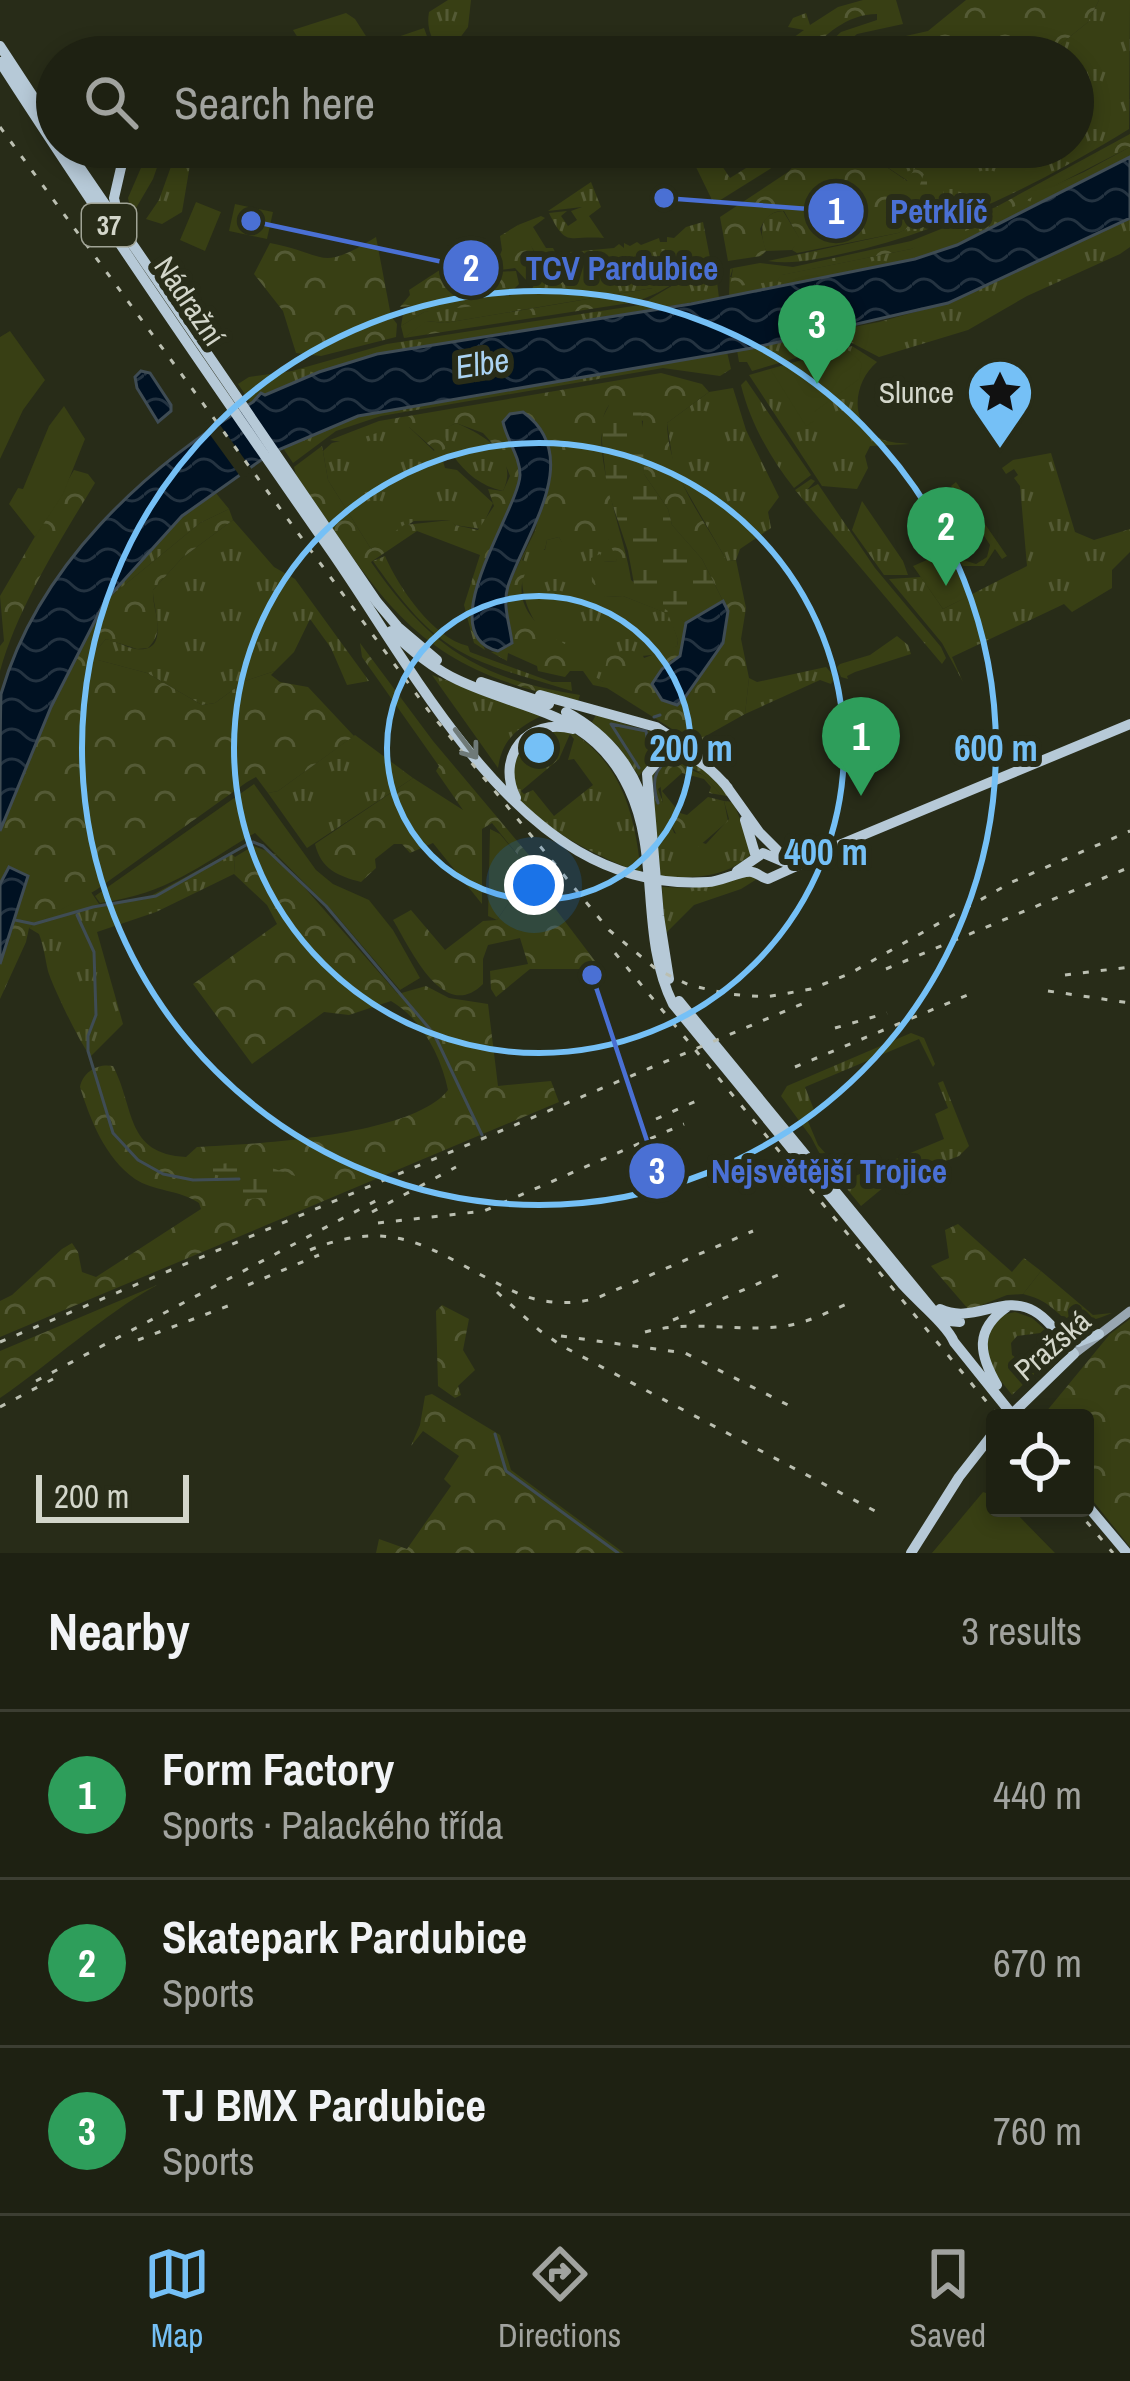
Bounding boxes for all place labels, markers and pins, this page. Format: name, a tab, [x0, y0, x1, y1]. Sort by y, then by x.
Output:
callout: Petrklíč	[806, 177, 1011, 246]
callout: TCV Pardubice	[441, 234, 742, 303]
pin: 3	[778, 285, 856, 384]
place icon: Slunce	[965, 357, 1035, 451]
place label: Slunce	[879, 372, 954, 412]
pin: 2	[907, 487, 985, 586]
pin: 1	[822, 697, 900, 796]
centre of rings	[518, 727, 560, 769]
callout: Nejsvětější Trojice	[627, 1137, 971, 1206]

